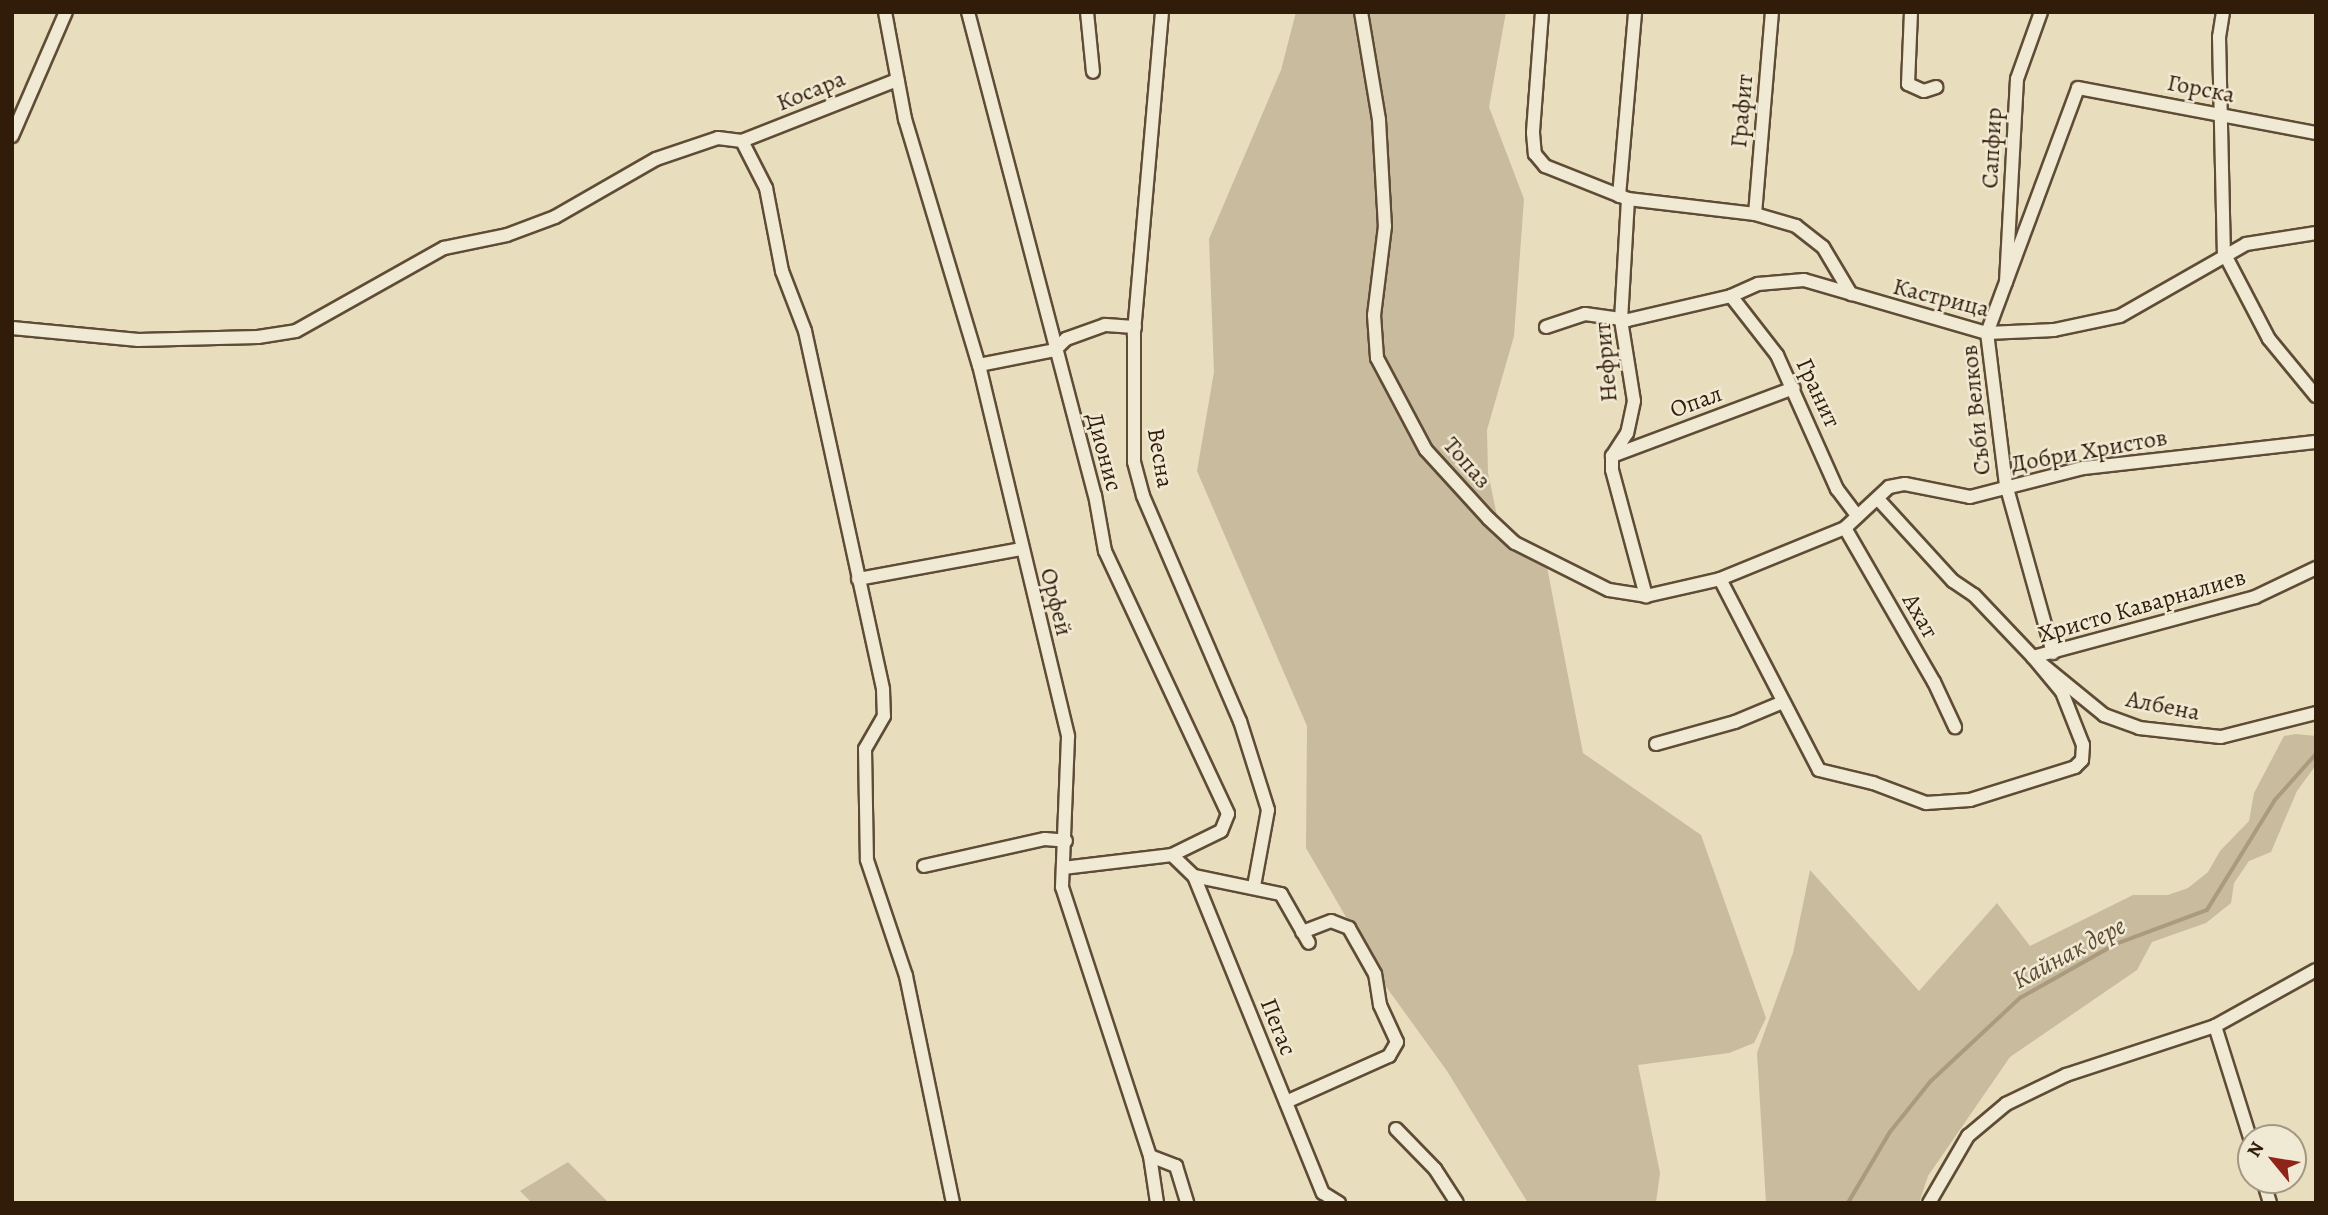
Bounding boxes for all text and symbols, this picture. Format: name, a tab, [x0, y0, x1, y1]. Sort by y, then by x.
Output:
street label: Косара	[772, 64, 850, 118]
street label: Горска	[2165, 68, 2237, 110]
street label: Графит	[1724, 73, 1760, 149]
street label: Сапфир	[1976, 107, 2008, 189]
street label: Кастрица	[1890, 272, 1992, 324]
street label: Нефрит	[1588, 321, 1624, 403]
street label: Съби Велков	[1955, 344, 1997, 476]
street label: Гранит	[1789, 354, 1847, 432]
street label: Опал	[1666, 379, 1726, 425]
street label: Дионис	[1080, 410, 1128, 494]
street label: Добри Христов	[2009, 423, 2169, 479]
street label: Весна	[1141, 426, 1179, 490]
street label: Топаз	[1437, 431, 1497, 495]
street label: Христо Каварналиев	[2035, 563, 2249, 649]
street label: Орфей	[1034, 565, 1078, 639]
street label: Ахат	[1896, 588, 1944, 644]
street label: Албена	[2124, 685, 2202, 727]
water label: Кайнак дере	[2007, 910, 2131, 996]
street label: Пегас	[1254, 994, 1302, 1060]
north arrow	[2237, 1124, 2307, 1194]
text: N	[2241, 1137, 2270, 1162]

